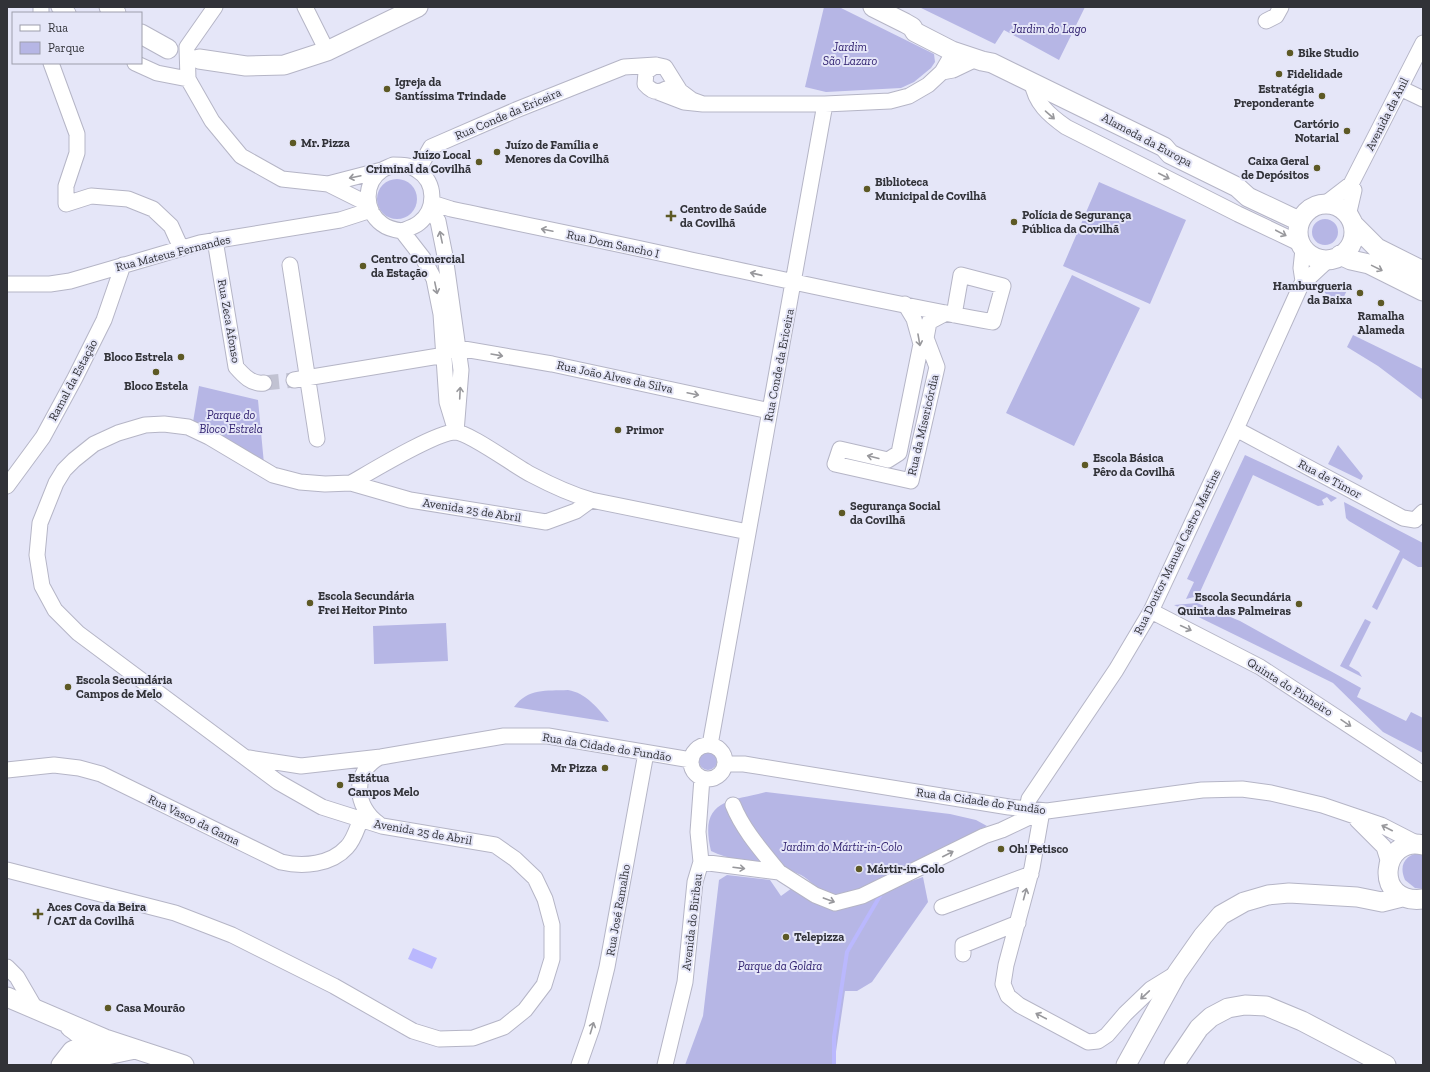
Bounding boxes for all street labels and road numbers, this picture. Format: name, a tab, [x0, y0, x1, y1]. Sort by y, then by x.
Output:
street label: Avenida da Anil	[1363, 75, 1411, 153]
street label: Rua Conde da Ericeira	[453, 85, 564, 143]
street label: Alameda da Europa	[1099, 110, 1195, 170]
street label: Rua Dom Sancho I	[565, 227, 661, 261]
street label: Rua Mateus Fernandes	[114, 232, 232, 274]
street label: Rua Zeca Afonso	[215, 278, 243, 364]
street label: Rua Conde da Ericeira	[761, 307, 797, 422]
street label: Ramal da Estação	[46, 337, 100, 423]
street label: Rua João Alves da Silva	[556, 358, 674, 396]
street label: Rua da Misericórdia	[905, 373, 942, 477]
street label: Rua de Timor	[1296, 456, 1364, 502]
street label: Rua Doutor Manuel Castro Martins	[1131, 467, 1223, 637]
street label: Avenida 25 de Abril	[422, 495, 522, 525]
street label: Quinta do Pinheiro	[1245, 655, 1335, 719]
street label: Rua da Cidade do Fundão	[541, 730, 673, 764]
street label: Rua da Cidade do Fundão	[915, 785, 1047, 817]
street label: Rua Vasco da Gama	[146, 792, 242, 848]
street label: Avenida 25 de Abril	[373, 816, 473, 848]
street label: Rua José Ramalho	[603, 863, 633, 957]
street label: Avenida do Biribau	[679, 872, 705, 971]

